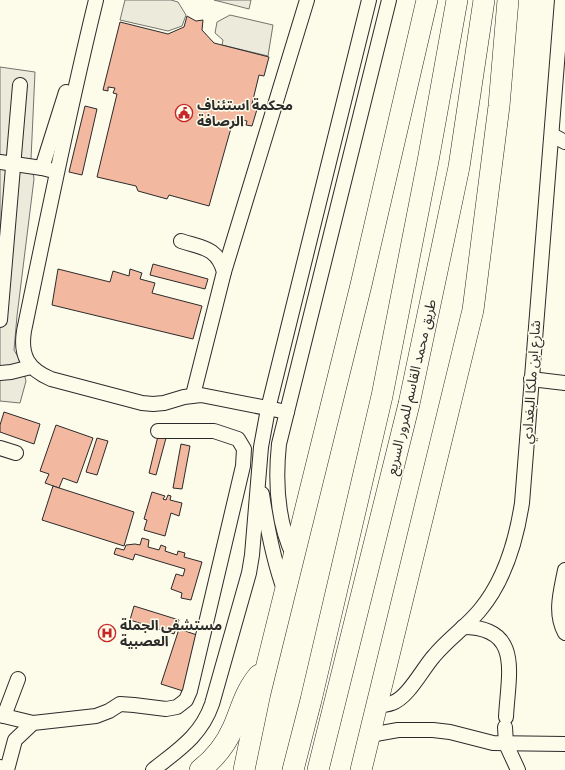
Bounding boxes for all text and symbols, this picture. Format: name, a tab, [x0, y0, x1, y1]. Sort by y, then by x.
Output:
place label: محكمة استئناف الرصافة	[197, 97, 293, 130]
public building icon: محكمة استئناف الرصافة	[174, 103, 194, 123]
street label: طريق محمد القاسم للمرور السريع	[383, 298, 442, 477]
street label: شارع ابن ملكا البغدادي	[519, 320, 547, 445]
place label: مستشفى الجملة العصبية	[120, 617, 222, 650]
hospital icon: مستشفى الجملة العصبية	[97, 623, 117, 643]

